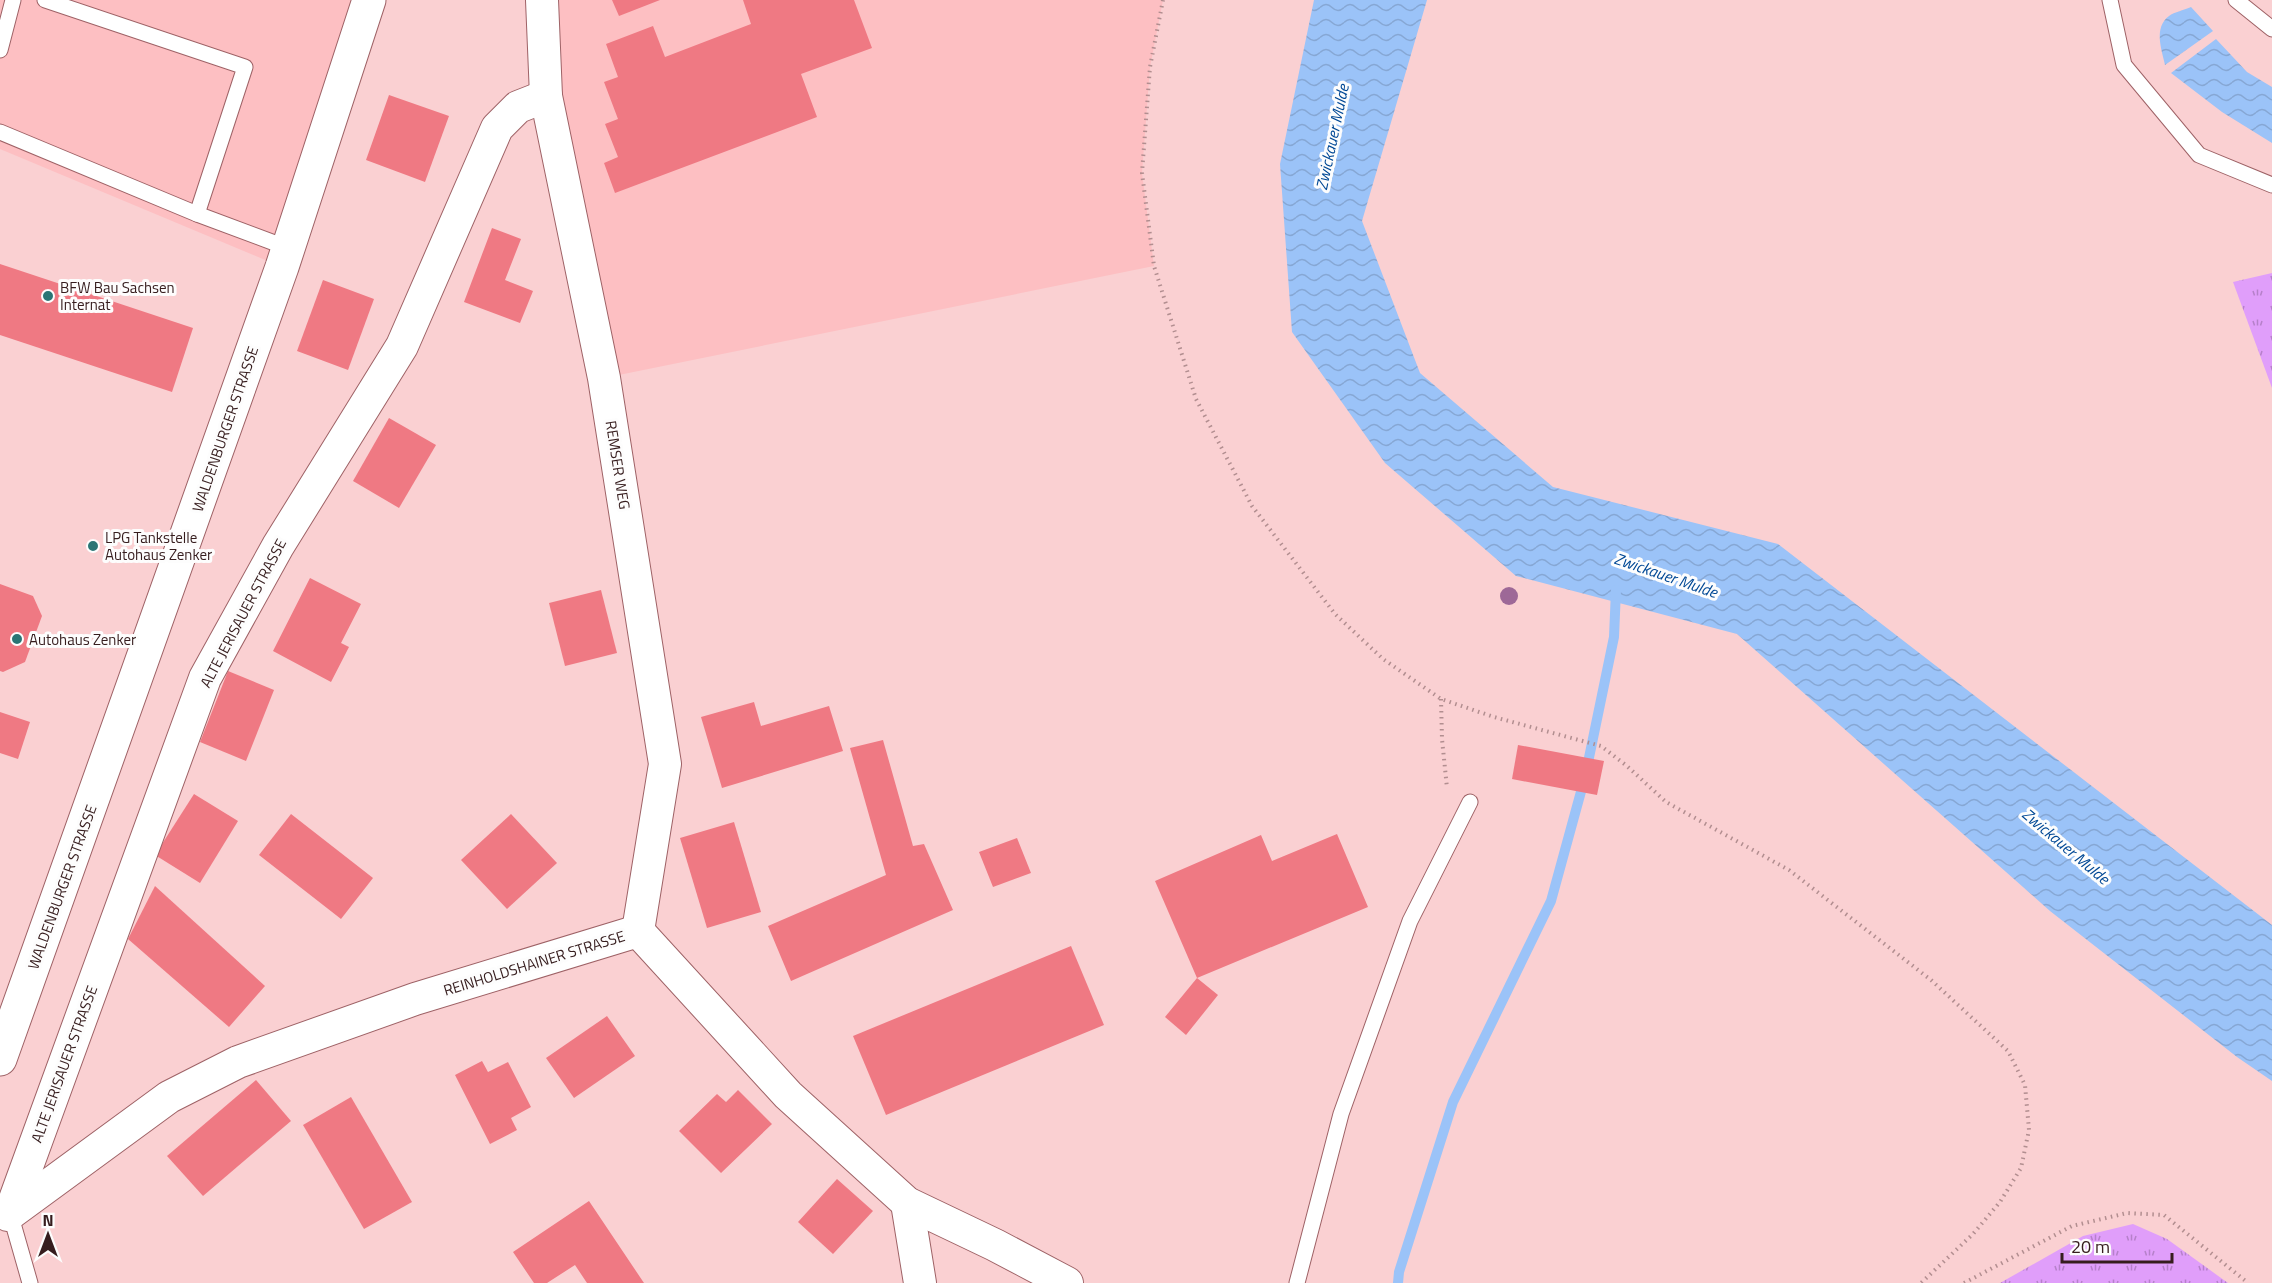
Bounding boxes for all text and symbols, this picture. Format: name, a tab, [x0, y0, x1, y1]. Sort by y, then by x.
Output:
water label: Zwickauer Mulde	[1309, 80, 1355, 192]
place label: BFW Bau Sachsen Internat	[60, 276, 175, 316]
marker: BFW Bau Sachsen Internat	[41, 289, 55, 303]
street label: WALDENBURGER STRASSE	[186, 343, 264, 515]
street label: REMSER WEG	[600, 419, 636, 511]
place label: LPG Tankstelle Autohaus Zenker	[105, 526, 212, 566]
street label: ALTE JERISAUER STRASSE	[194, 534, 292, 692]
marker: LPG Tankstelle Autohaus Zenker	[86, 539, 100, 553]
water label: Zwickauer Mulde	[1611, 546, 1722, 604]
place label: Autohaus Zenker	[29, 628, 136, 651]
marker: Autohaus Zenker	[10, 632, 24, 646]
street label: WALDENBURGER STRASSE	[21, 801, 103, 973]
water label: Zwickauer Mulde	[2017, 802, 2116, 891]
street label: REINHOLDSHAINER STRASSE	[440, 924, 628, 1002]
street label: ALTE JERISAUER STRASSE	[25, 982, 103, 1146]
north arrow	[18, 1205, 78, 1265]
text: N	[42, 1208, 54, 1232]
scale bar	[2062, 1226, 2172, 1264]
text: 20 m	[2071, 1233, 2110, 1260]

